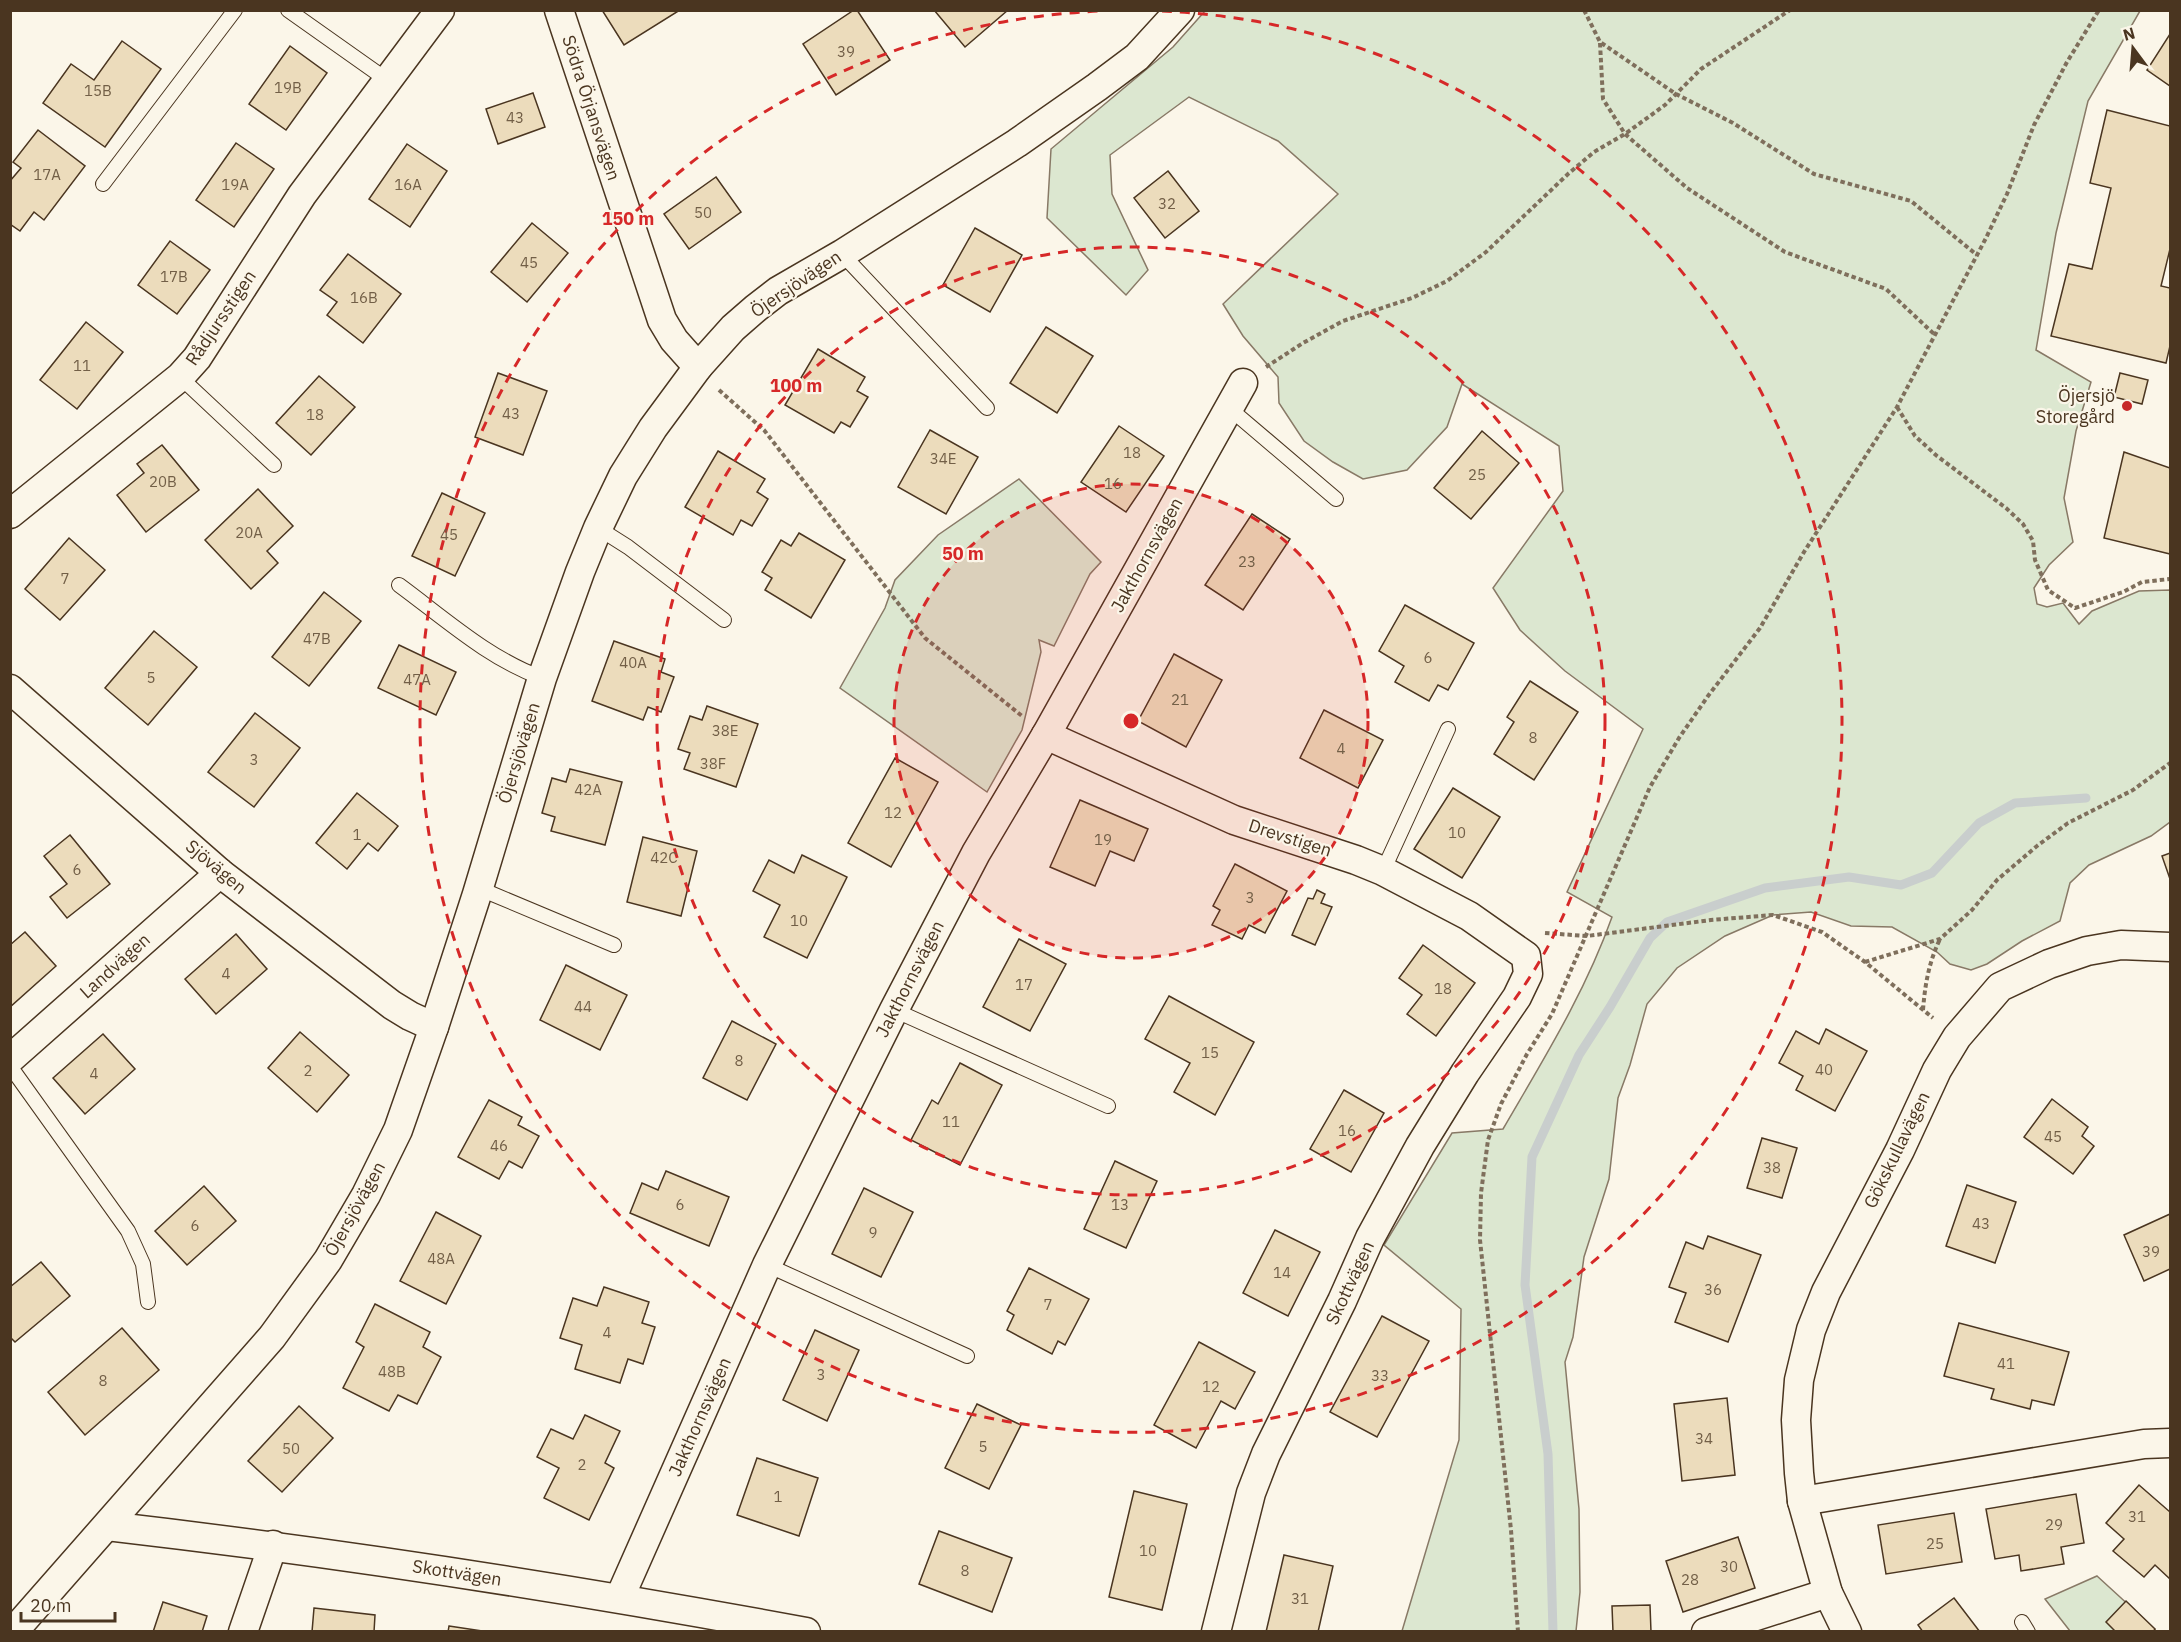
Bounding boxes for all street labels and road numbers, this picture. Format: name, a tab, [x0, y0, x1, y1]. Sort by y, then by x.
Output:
street label: Södra Örjansvägen	[557, 32, 626, 183]
street label: Öjersjövägen	[746, 245, 846, 322]
street label: Rådjursstigen	[180, 266, 261, 370]
street label: Jakthornsvägen	[1106, 493, 1188, 616]
street label: Öjersjövägen	[492, 699, 545, 806]
street label: Drevstigen	[1246, 813, 1335, 862]
street label: Sjövägen	[181, 834, 252, 899]
street label: Jakthornsvägen	[870, 917, 949, 1041]
street label: Landvägen	[75, 928, 155, 1003]
street label: Gökskullavägen	[1858, 1088, 1935, 1212]
street label: Öjersjövägen	[319, 1157, 390, 1260]
street label: Skottvägen	[1320, 1237, 1379, 1328]
street label: Jakthornsvägen	[663, 1354, 736, 1480]
street label: Skottvägen	[411, 1554, 503, 1591]

